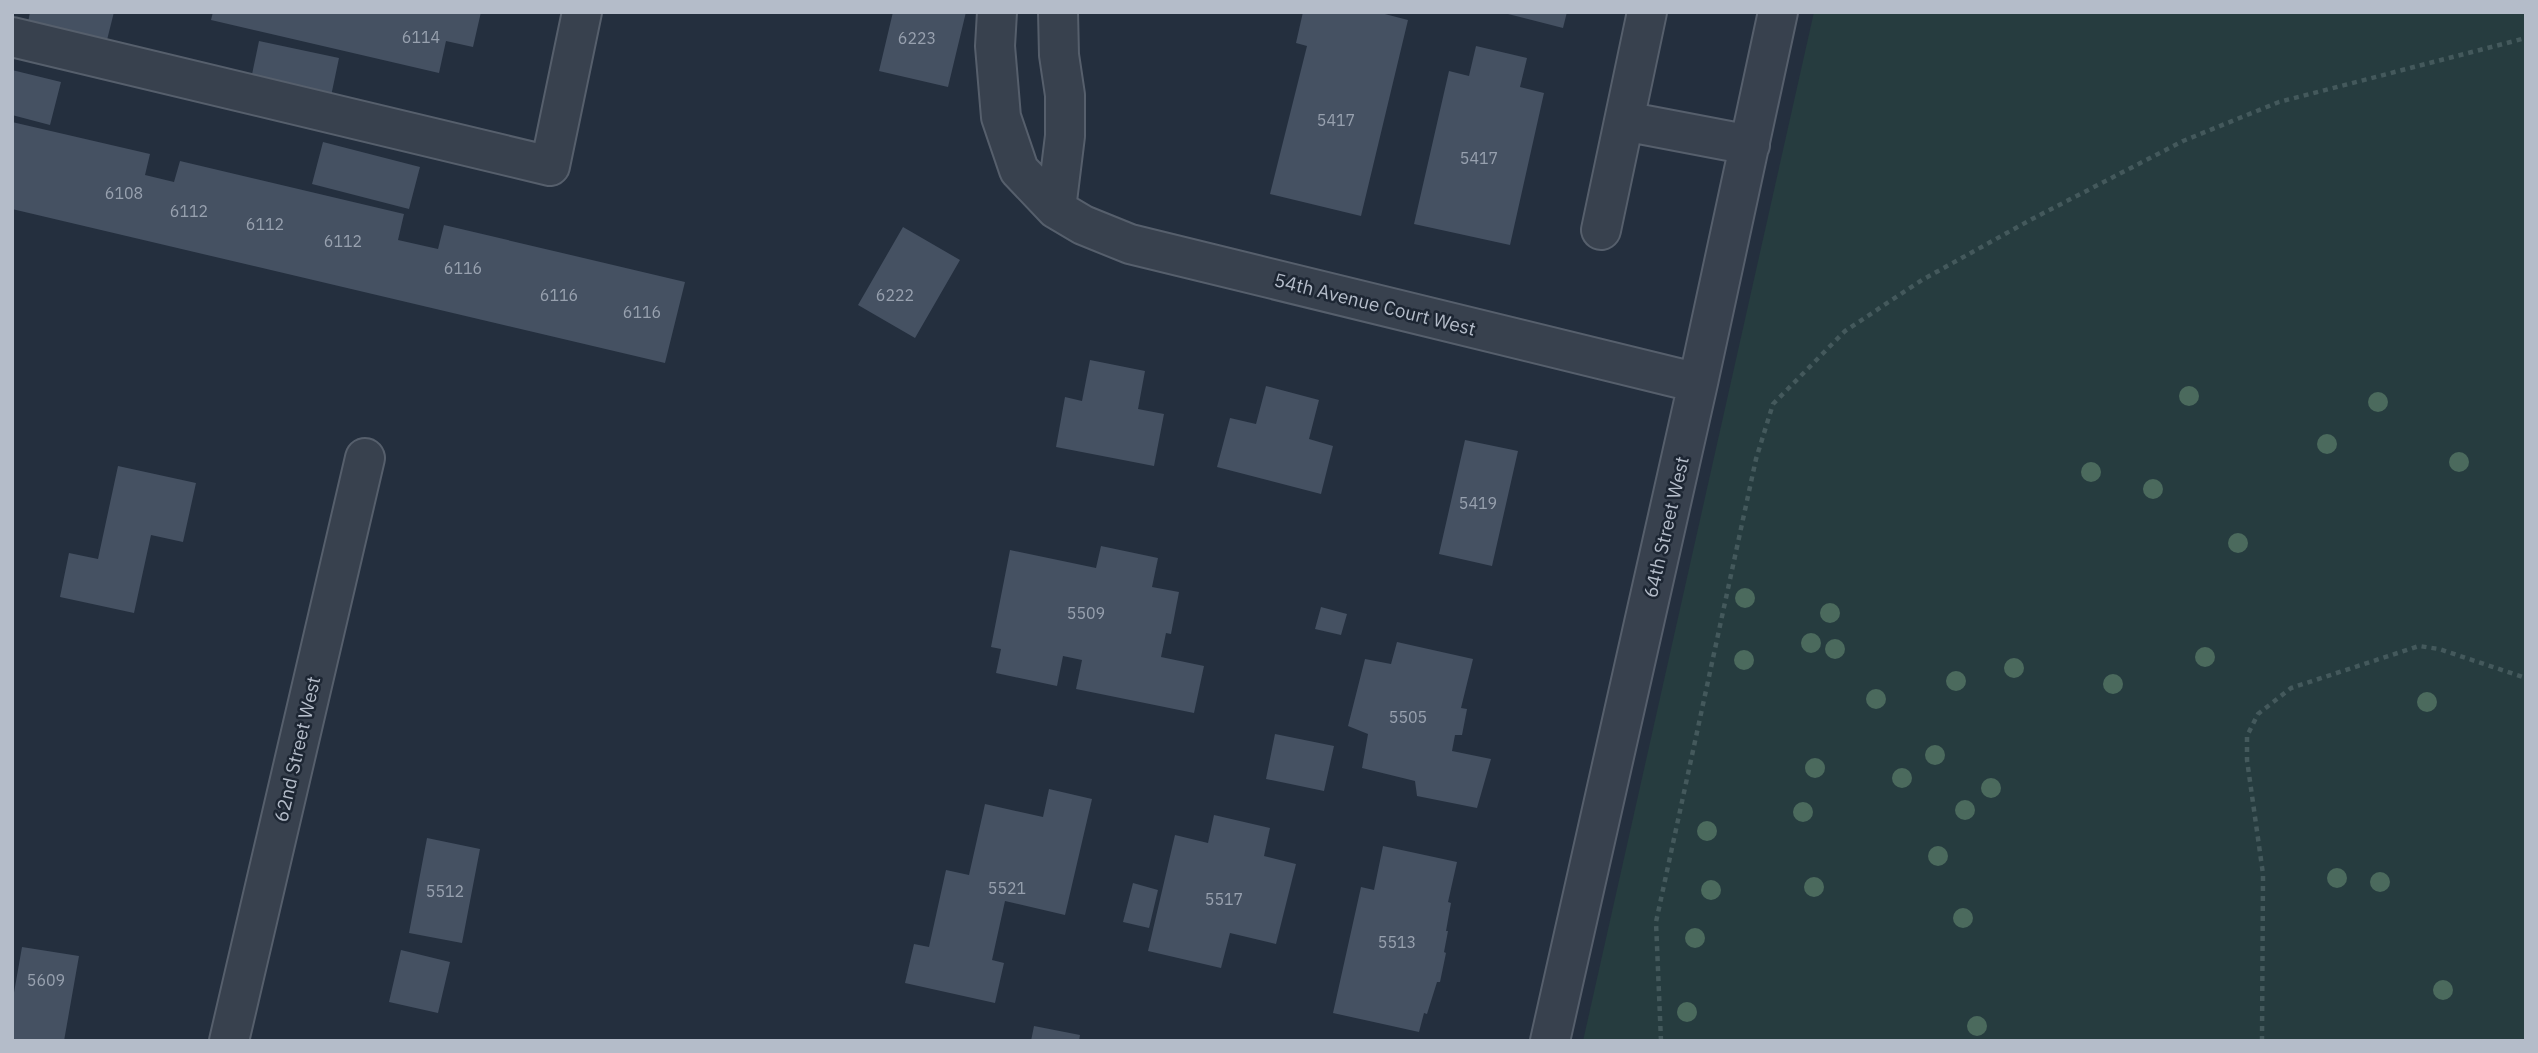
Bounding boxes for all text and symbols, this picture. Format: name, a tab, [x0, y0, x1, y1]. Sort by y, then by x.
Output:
house number: 6114	[402, 27, 440, 47]
house number: 6223	[898, 28, 936, 48]
house number: 5417	[1317, 110, 1355, 130]
house number: 5417	[1460, 148, 1498, 168]
house number: 6108	[105, 183, 143, 203]
house number: 6112	[170, 201, 208, 221]
house number: 6112	[246, 214, 284, 234]
house number: 6112	[324, 231, 362, 251]
house number: 6116	[444, 258, 482, 278]
street label: 54th Avenue Court West	[1272, 267, 1478, 341]
house number: 6116	[540, 285, 578, 305]
house number: 6222	[876, 285, 914, 305]
house number: 6116	[623, 302, 661, 322]
street label: 64th Street West	[1638, 454, 1694, 600]
house number: 5419	[1459, 493, 1497, 513]
house number: 5509	[1067, 603, 1105, 623]
street label: 62nd Street West	[269, 674, 325, 824]
house number: 5505	[1389, 707, 1427, 727]
house number: 5521	[988, 878, 1026, 898]
house number: 5512	[426, 881, 464, 901]
house number: 5517	[1205, 889, 1243, 909]
house number: 5513	[1378, 932, 1416, 952]
house number: 5609	[27, 970, 65, 990]

